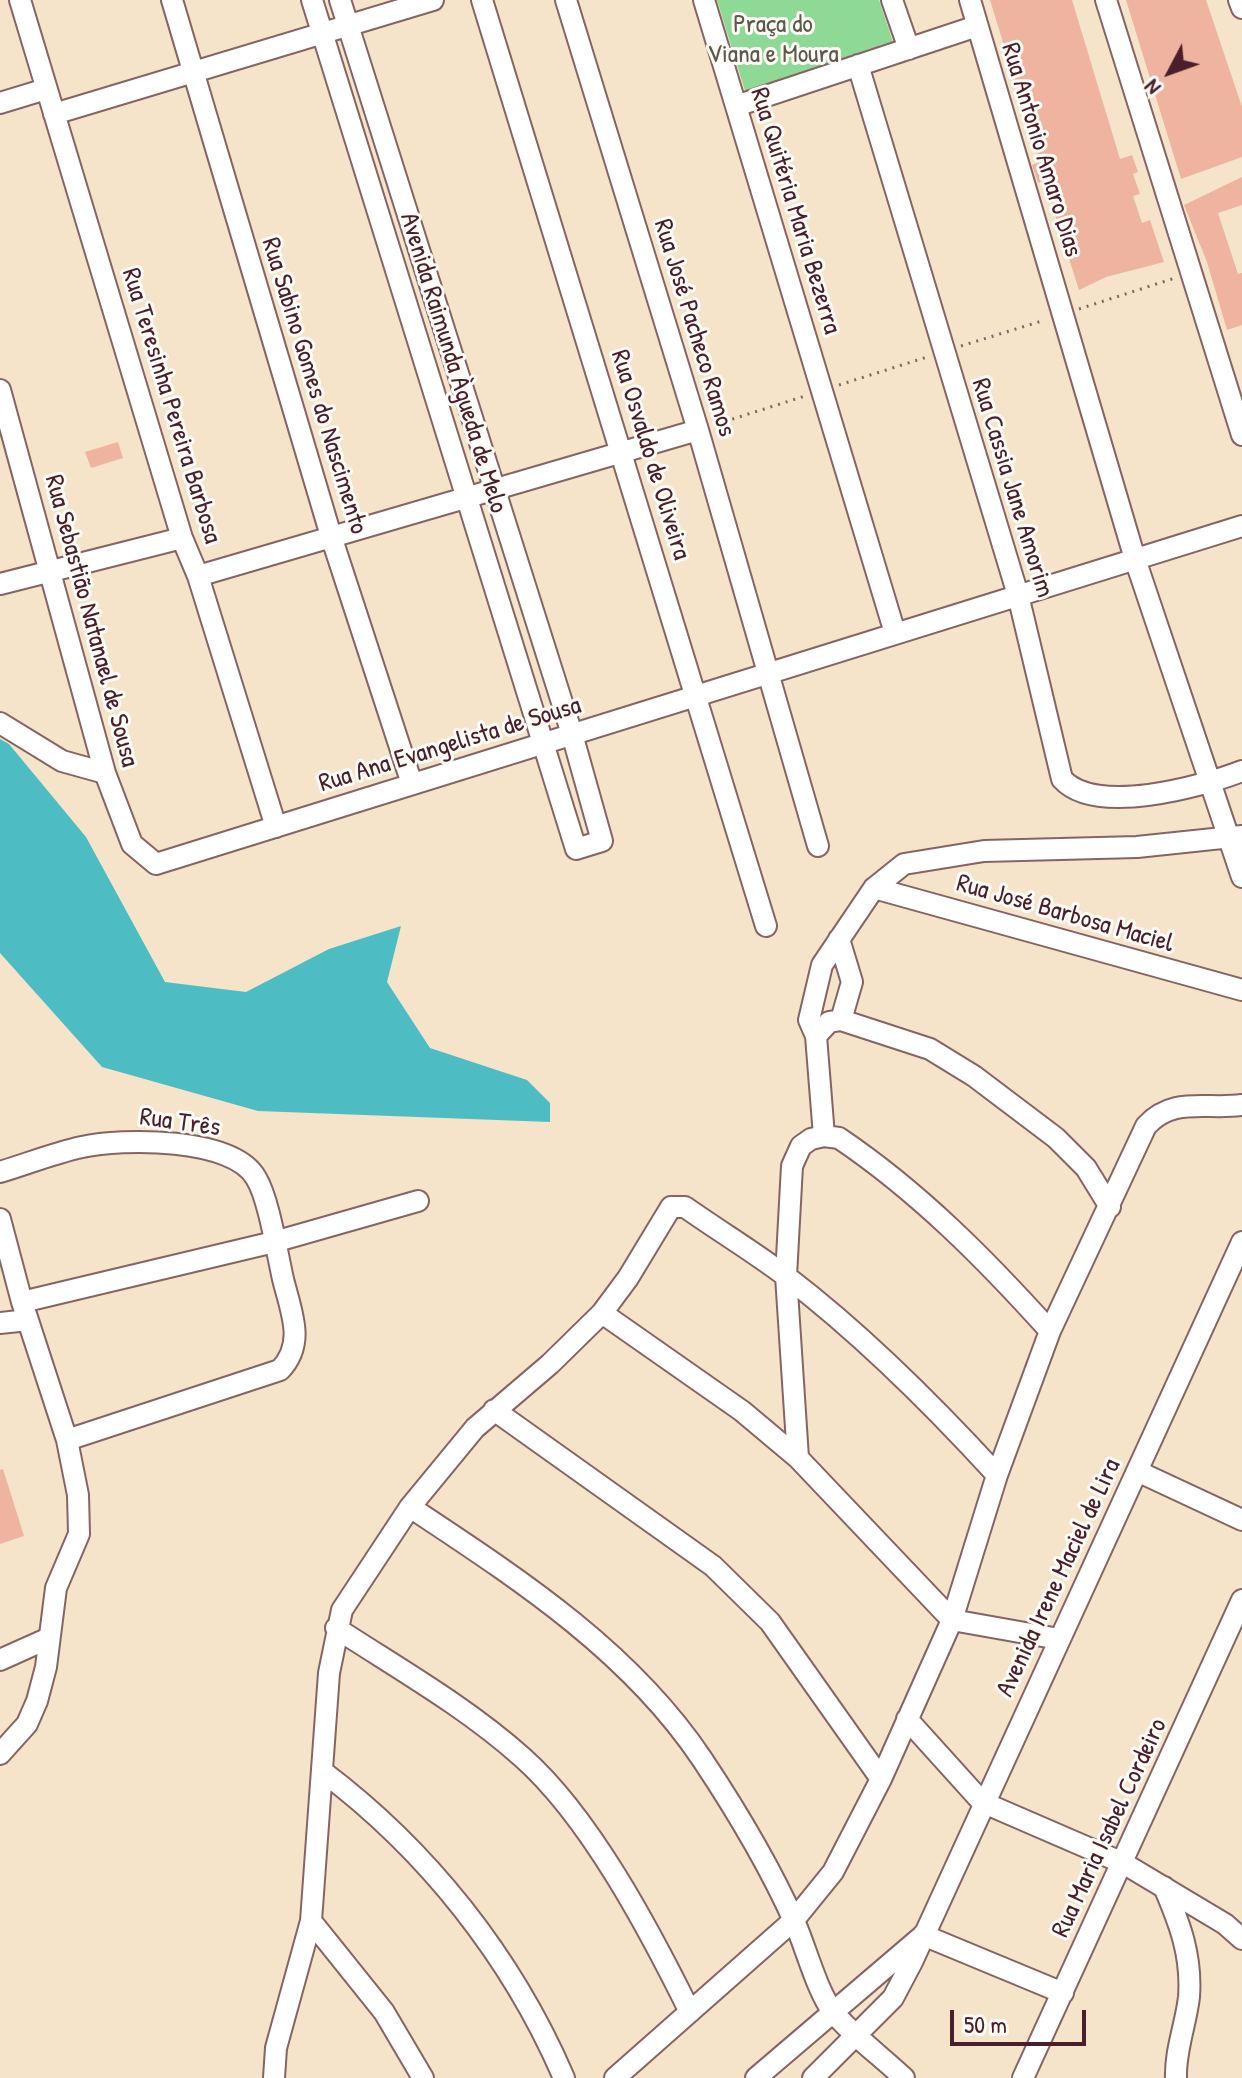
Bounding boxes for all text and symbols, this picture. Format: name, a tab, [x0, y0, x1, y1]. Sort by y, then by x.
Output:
park label: Praça do Viana e Moura	[707, 9, 839, 70]
north arrow	[1130, 32, 1210, 112]
street label: Rua Antonio Amaro Dias	[994, 39, 1088, 261]
text: N	[1137, 73, 1167, 102]
street label: Rua Quitéria Maria Bezerra	[743, 84, 847, 338]
street label: Avenida Raimunda Àgueda de Melo	[392, 209, 514, 517]
street label: Rua José Pacheco Ramos	[646, 216, 742, 440]
street label: Rua Sabino Gomes do Nascimento	[254, 234, 374, 538]
street label: Rua Teresinha Pereira Barbosa	[114, 265, 228, 547]
street label: Rua Osvaldo de Oliveira	[603, 346, 697, 564]
street label: Rua Cassia Jane Amorim	[964, 375, 1060, 601]
street label: Rua Sebastião Natanael de Sousa	[37, 472, 145, 770]
street label: Rua Ana Evangelista de Sousa	[315, 690, 585, 800]
street label: Rua José Barbosa Maciel	[953, 868, 1177, 960]
street label: Rua Três	[138, 1102, 222, 1144]
street label: Avenida Irene Maciel de Lira	[990, 1454, 1128, 1702]
street label: Rua Maria Isabel Cordeiro	[1046, 1714, 1174, 1942]
scale bar	[954, 1994, 1090, 2044]
text: 50 m	[964, 2008, 1007, 2040]

